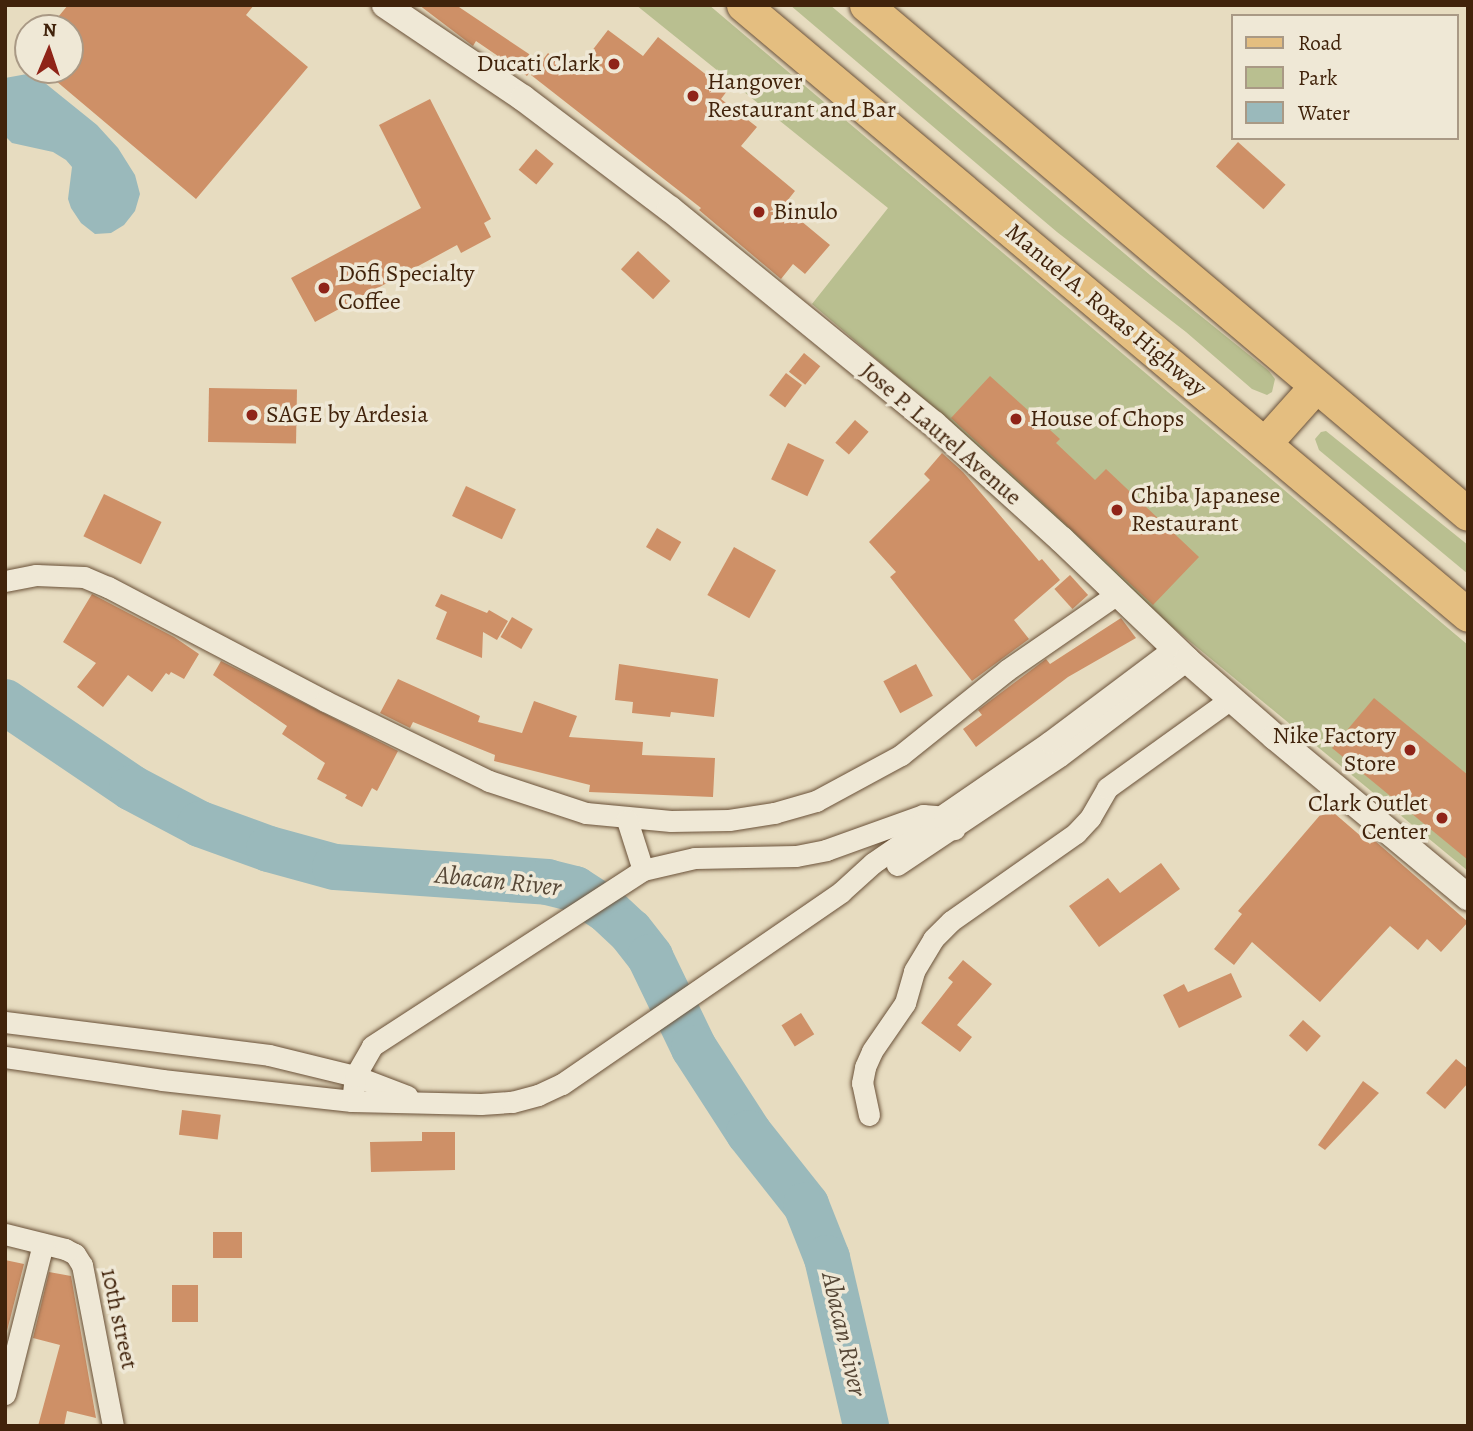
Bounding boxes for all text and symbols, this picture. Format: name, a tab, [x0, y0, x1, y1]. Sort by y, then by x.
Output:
north arrow	[14, 14, 84, 84]
legend	[1232, 14, 1459, 140]
text: N	[42, 17, 57, 43]
text: Road	[1298, 29, 1342, 57]
place label: Ducati Clark	[476, 50, 600, 78]
marker: Ducati Clark	[606, 56, 622, 72]
text: Park	[1298, 64, 1337, 92]
place label: Hangover Restaurant and Bar	[707, 68, 896, 124]
marker: Hangover Restaurant and Bar	[685, 88, 701, 104]
text: Water	[1298, 99, 1350, 127]
place label: Binulo	[773, 198, 838, 226]
marker: Binulo	[751, 204, 767, 220]
street label: Manuel A. Roxas Highway	[1000, 217, 1212, 403]
place label: Dōfi Specialty Coffee	[338, 260, 474, 316]
marker: Dōfi Specialty Coffee	[316, 280, 332, 296]
street label: Jose P. Laurel Avenue	[854, 356, 1028, 512]
place label: SAGE by Ardesia	[266, 401, 428, 429]
place label: House of Chops	[1030, 405, 1184, 433]
marker: SAGE by Ardesia	[244, 407, 260, 423]
marker: House of Chops	[1008, 411, 1024, 427]
place label: Chiba Japanese Restaurant	[1131, 482, 1280, 538]
marker: Chiba Japanese Restaurant	[1109, 502, 1125, 518]
place label: Nike Factory Store	[1273, 722, 1396, 778]
marker: Nike Factory Store	[1402, 742, 1418, 758]
place label: Clark Outlet Center	[1308, 790, 1428, 846]
marker: Clark Outlet Center	[1434, 810, 1450, 826]
water label: Abacan River	[434, 859, 562, 903]
street label: 10th street	[94, 1266, 144, 1372]
water label: Abacan River	[815, 1269, 873, 1399]

